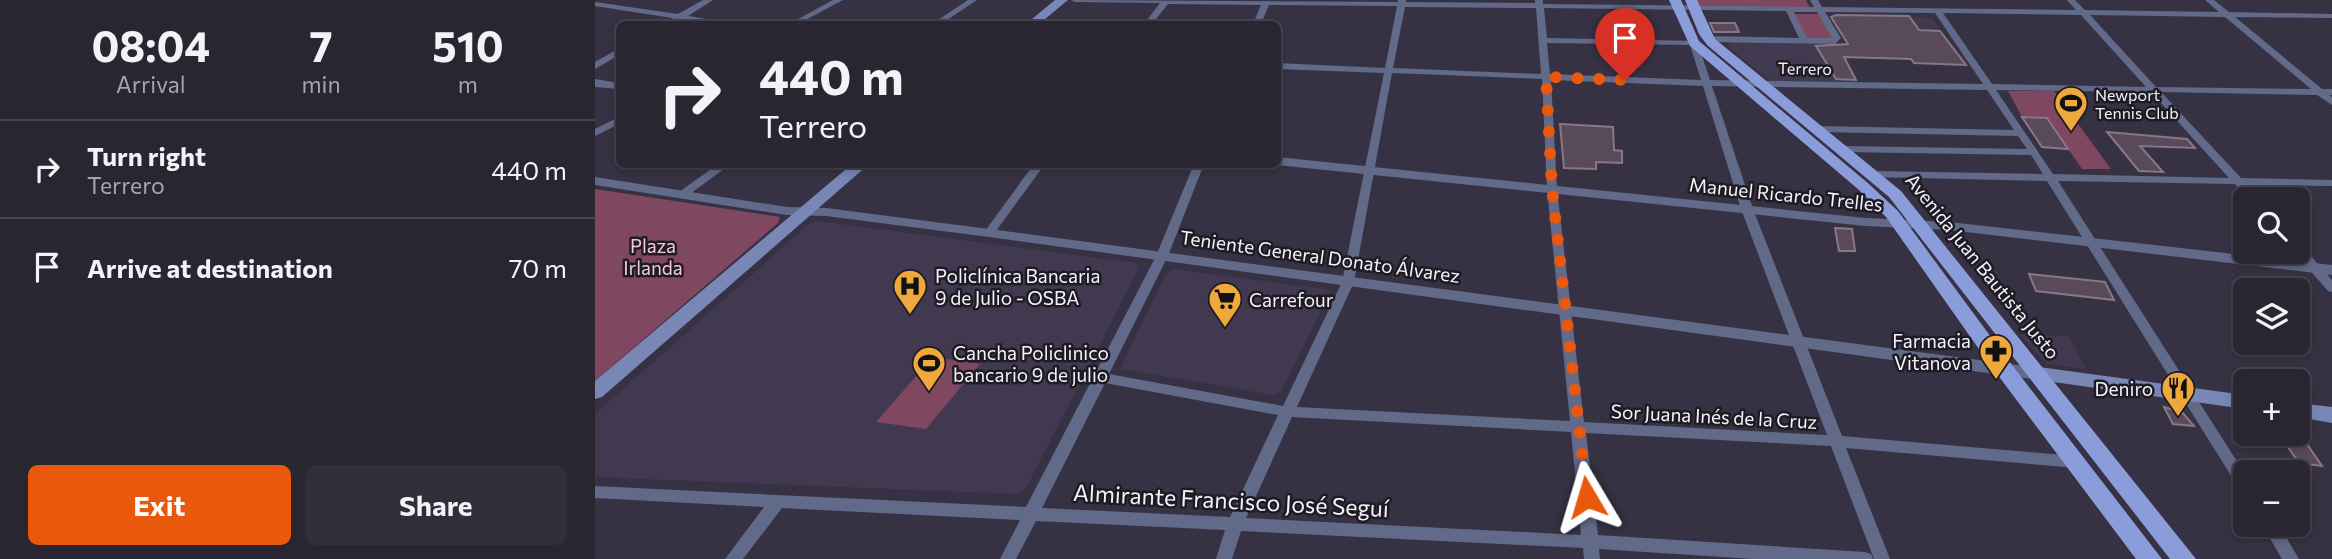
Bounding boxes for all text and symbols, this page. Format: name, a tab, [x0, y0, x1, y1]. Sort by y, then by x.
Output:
pin	[1595, 8, 1655, 80]
text: 08:04	[91, 19, 210, 71]
text: 7	[310, 19, 333, 71]
text: 510	[432, 19, 504, 71]
icon: arrive	[1606, 19, 1644, 57]
text: 440 m	[759, 45, 904, 105]
icon: right	[644, 49, 735, 140]
street label: Terrero	[1778, 58, 1832, 78]
text: Arrival	[116, 70, 186, 98]
text: min	[302, 70, 341, 98]
text: m	[458, 70, 478, 98]
sports icon: Newport Tennis Club	[2052, 84, 2090, 133]
place label: Newport Tennis Club	[2095, 85, 2179, 122]
text: Terrero	[759, 105, 867, 145]
text: Turn right	[87, 140, 206, 171]
icon: right	[28, 150, 66, 188]
text: 440 m	[491, 154, 567, 185]
street label: Avenida Juan Bautista Justo	[1901, 169, 2065, 363]
text: Terrero	[87, 171, 165, 199]
street label: Manuel Ricardo Trelles	[1688, 172, 1884, 216]
map controls	[2233, 187, 2310, 537]
button: search	[2233, 187, 2310, 264]
street label: Teniente General Donato Álvarez	[1179, 225, 1461, 287]
park label: Plaza Irlanda	[623, 234, 683, 279]
icon: arrive	[28, 248, 66, 286]
text: Arrive at destination	[87, 252, 333, 283]
text: 70 m	[509, 252, 567, 283]
place label: Policlínica Bancaria 9 de Julio - OSBA	[935, 264, 1100, 309]
hospital icon: Policlínica Bancaria 9 de Julio - OSBA	[891, 267, 929, 316]
button: layers	[2233, 278, 2310, 355]
supermarket icon: Carrefour	[1206, 280, 1244, 329]
place label: Carrefour	[1249, 288, 1334, 311]
place label: Farmacia Vitanova	[1892, 329, 1971, 374]
pharmacy icon: Farmacia Vitanova	[1977, 332, 2015, 381]
place label: Cancha Policlinico bancario 9 de julio	[953, 341, 1109, 386]
sports icon: Cancha Policlinico bancario 9 de julio	[910, 344, 948, 393]
restaurant icon: Deniro	[2159, 369, 2197, 418]
button: +	[2233, 369, 2310, 446]
place label: Deniro	[2095, 377, 2153, 400]
street label: Sor Juana Inés de la Cruz	[1610, 399, 1818, 433]
position arrow	[1550, 460, 1624, 534]
button: −	[2233, 460, 2310, 537]
button: Exit	[28, 465, 291, 545]
button: Share	[305, 465, 567, 545]
street label: Almirante Francisco José Seguí	[1072, 478, 1391, 522]

